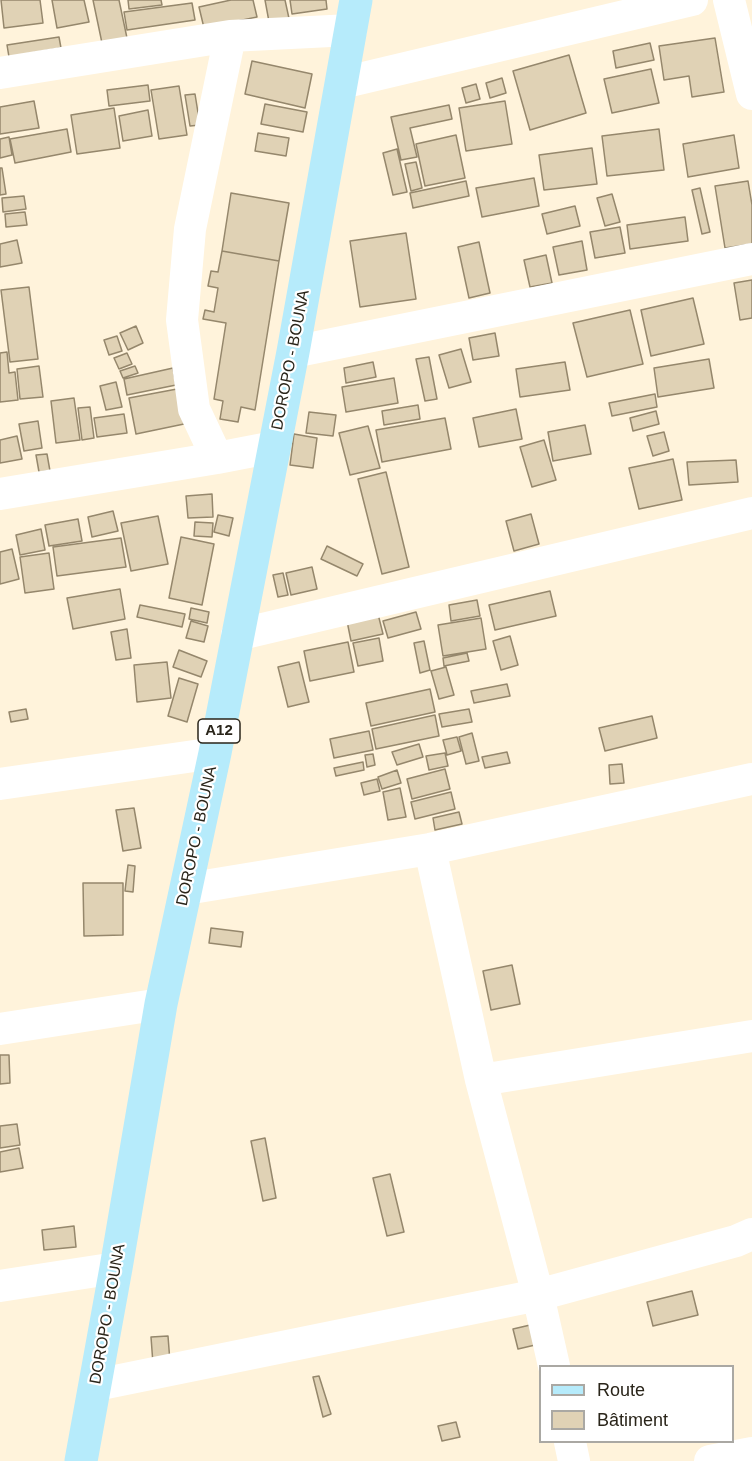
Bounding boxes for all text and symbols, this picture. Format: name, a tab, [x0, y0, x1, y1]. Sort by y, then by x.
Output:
street label: DOROPO - BOUNA	[268, 288, 314, 432]
road number: A12	[198, 719, 240, 743]
street label: DOROPO - BOUNA	[173, 764, 221, 908]
street label: DOROPO - BOUNA	[86, 1242, 130, 1386]
legend	[539, 1365, 734, 1443]
text: Route	[597, 1380, 645, 1400]
text: Bâtiment	[597, 1410, 668, 1430]

